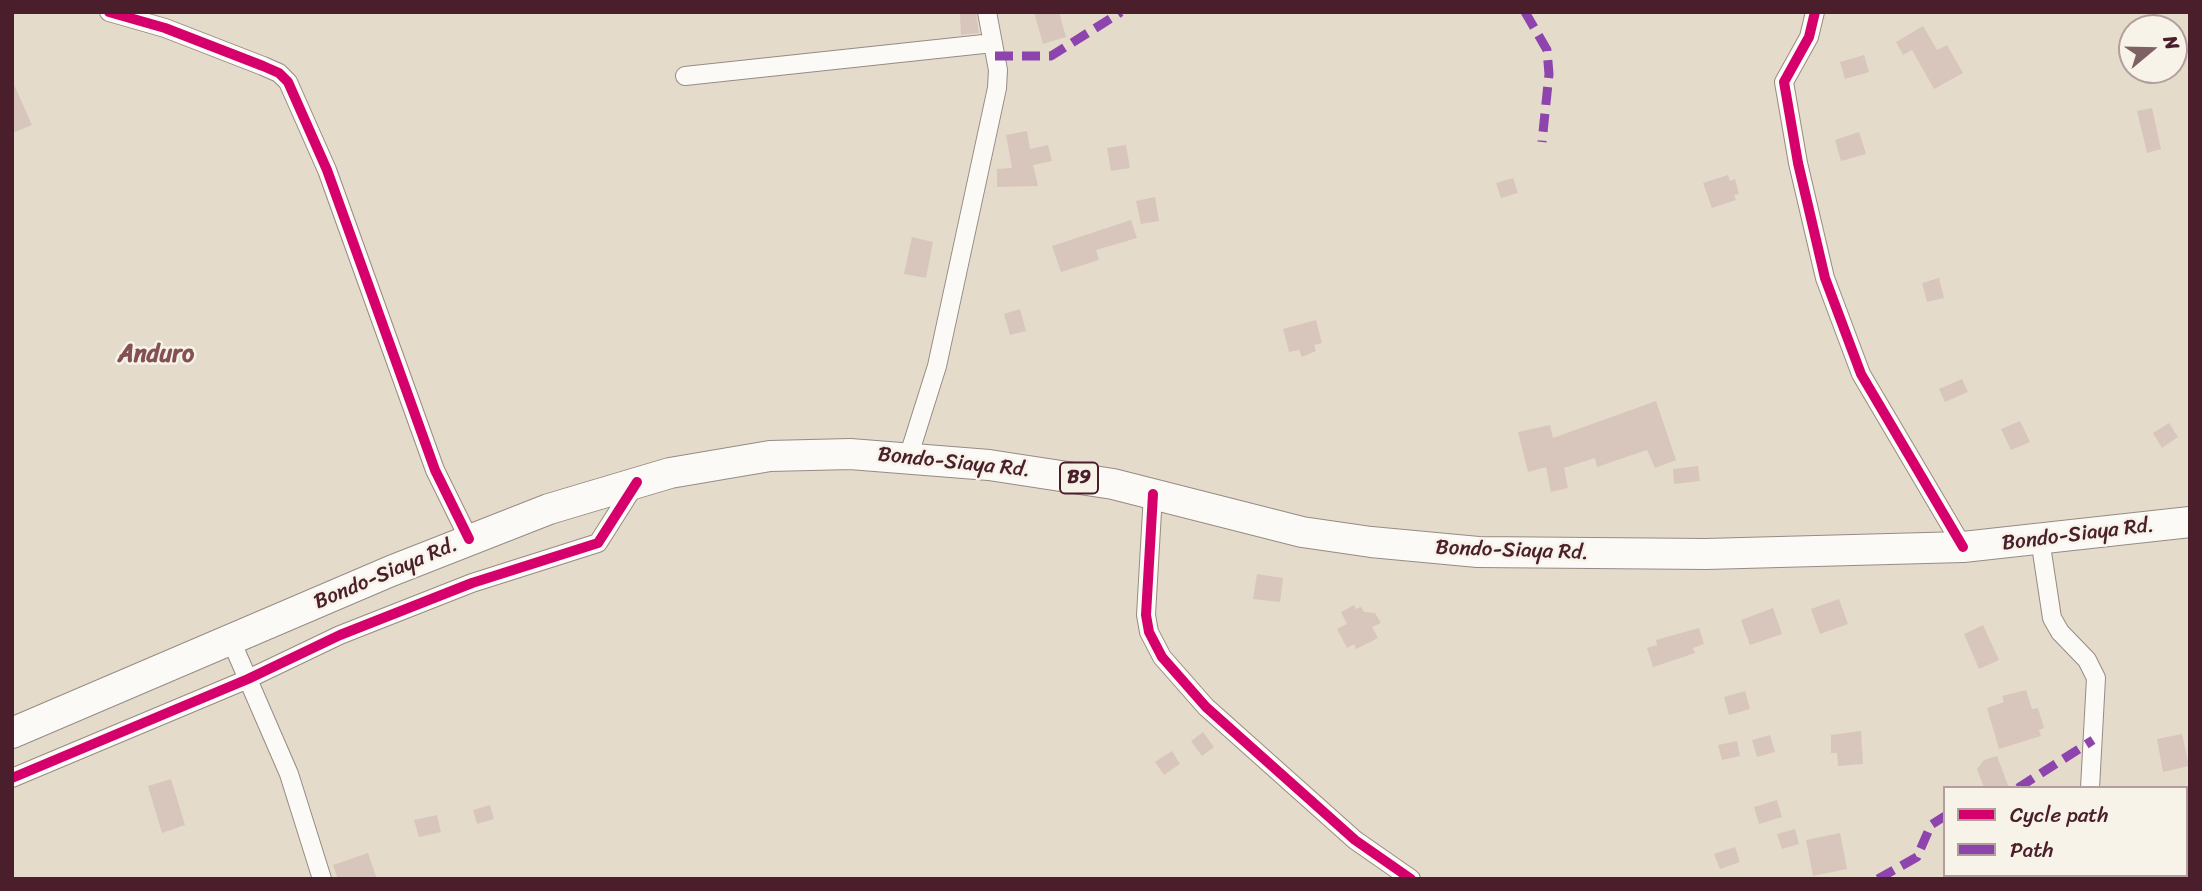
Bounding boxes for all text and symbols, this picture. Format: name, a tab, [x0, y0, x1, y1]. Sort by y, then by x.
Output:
north arrow	[2118, 14, 2188, 84]
text: N	[2154, 31, 2189, 54]
district label: Anduro	[118, 341, 194, 369]
street label: Bondo-Siaya Rd.	[877, 442, 1031, 484]
road number: B9	[1060, 463, 1098, 494]
street label: Bondo-Siaya Rd.	[2000, 513, 2156, 557]
street label: Bondo-Siaya Rd.	[311, 532, 461, 616]
street label: Bondo-Siaya Rd.	[1435, 536, 1589, 566]
legend	[1943, 786, 2188, 877]
text: Cycle path	[2010, 796, 2109, 834]
text: Path	[2010, 831, 2053, 869]

